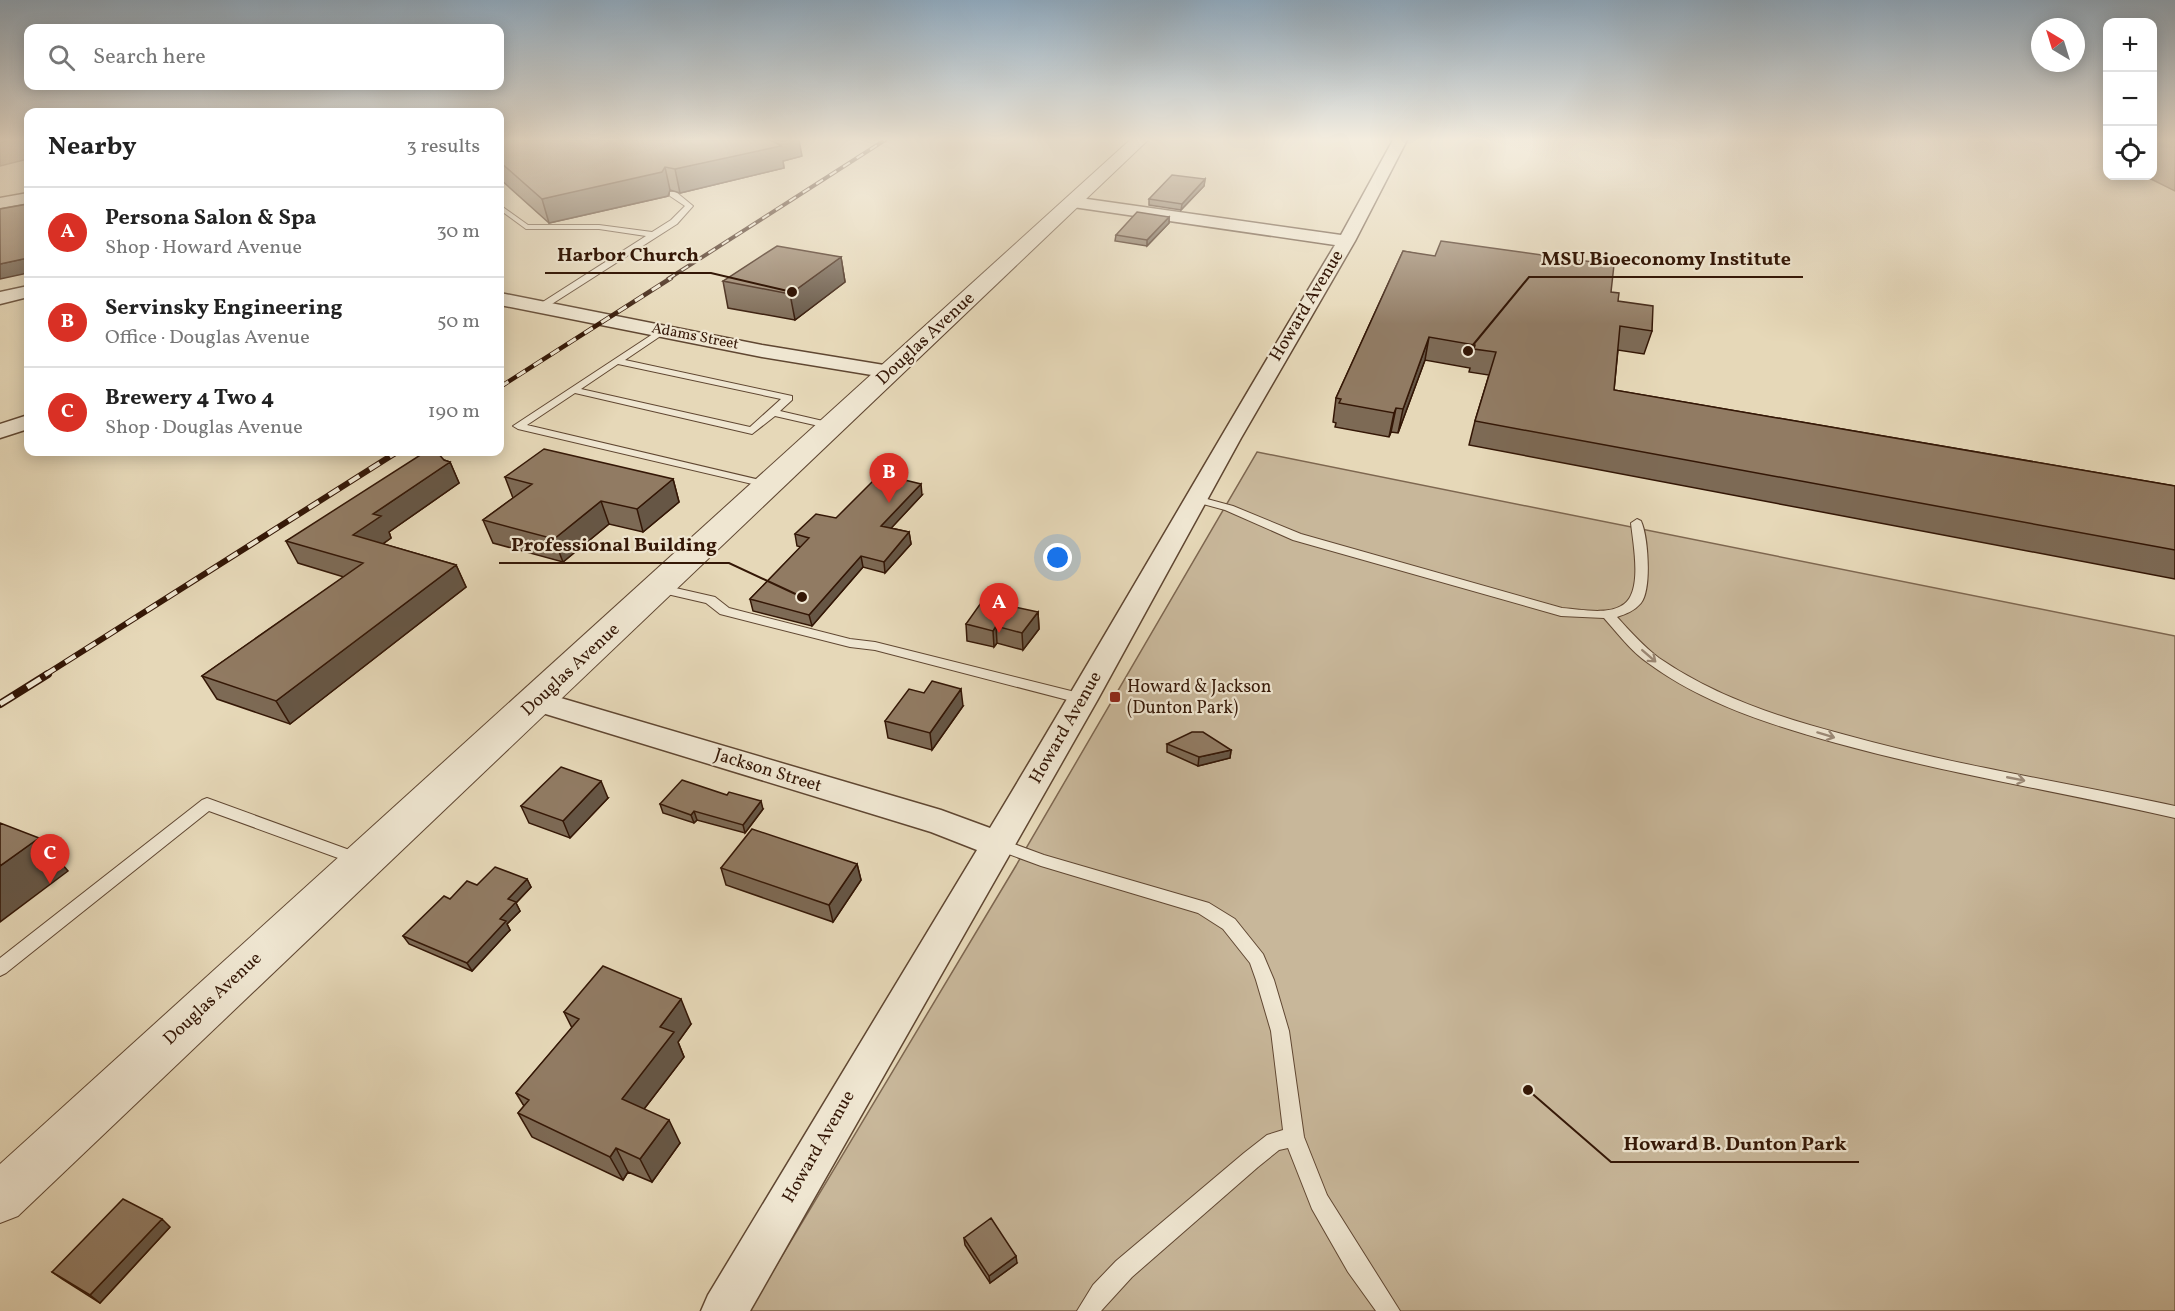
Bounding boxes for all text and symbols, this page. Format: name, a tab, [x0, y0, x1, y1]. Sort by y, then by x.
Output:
north arrow	[2031, 18, 2085, 72]
map controls	[2103, 18, 2157, 180]
button: +	[2103, 18, 2157, 72]
search box	[24, 24, 504, 90]
icon: search	[45, 41, 78, 74]
text: Search here	[93, 42, 206, 73]
button: −	[2103, 72, 2157, 126]
button: locate	[2103, 126, 2157, 180]
text: Nearby	[48, 129, 137, 165]
text: 3 results	[406, 133, 480, 161]
text: Persona Salon & Spa	[105, 203, 317, 234]
text: A	[60, 218, 75, 246]
text: 30 m	[436, 218, 480, 246]
text: Shop · Howard Avenue	[105, 234, 302, 262]
callout: Harbor Church	[545, 235, 711, 273]
callout: MSU Bioeconomy Institute	[1529, 239, 1803, 277]
text: Harbor Church	[557, 242, 699, 270]
street label: Howard Avenue	[1264, 246, 1350, 366]
text: MSU Bioeconomy Institute	[1541, 246, 1791, 274]
street label: Douglas Avenue	[871, 287, 981, 391]
text: Servinsky Engineering	[105, 293, 343, 324]
text: B	[61, 308, 74, 336]
text: 50 m	[437, 308, 480, 336]
street label: Adams Street	[650, 318, 740, 356]
text: Office · Douglas Avenue	[105, 324, 310, 352]
text: Brewery 4 Two 4	[105, 383, 274, 414]
text: C	[61, 398, 74, 426]
text: 190 m	[428, 398, 480, 426]
text: Shop · Douglas Avenue	[105, 414, 303, 442]
pin: B	[870, 454, 908, 503]
callout: Professional Building	[499, 525, 729, 563]
text: Professional Building	[511, 532, 717, 560]
your location	[1043, 543, 1072, 572]
pin: A	[980, 584, 1018, 633]
street label: Douglas Avenue	[516, 618, 626, 722]
one-way arrow	[1641, 649, 1656, 663]
street label: Howard Avenue	[1024, 667, 1108, 789]
place label: Howard & Jackson (Dunton Park)	[1127, 675, 1272, 721]
marker: Howard & Jackson (Dunton Park)	[1108, 690, 1122, 704]
one-way arrow	[1816, 730, 1835, 741]
street label: Jackson Street	[711, 743, 825, 799]
one-way arrow	[2005, 774, 2025, 785]
pin: C	[31, 834, 70, 884]
street label: Douglas Avenue	[158, 947, 268, 1051]
street label: Howard Avenue	[777, 1086, 861, 1208]
callout: Howard B. Dunton Park	[1611, 1124, 1859, 1162]
text: Howard B. Dunton Park	[1623, 1131, 1847, 1159]

